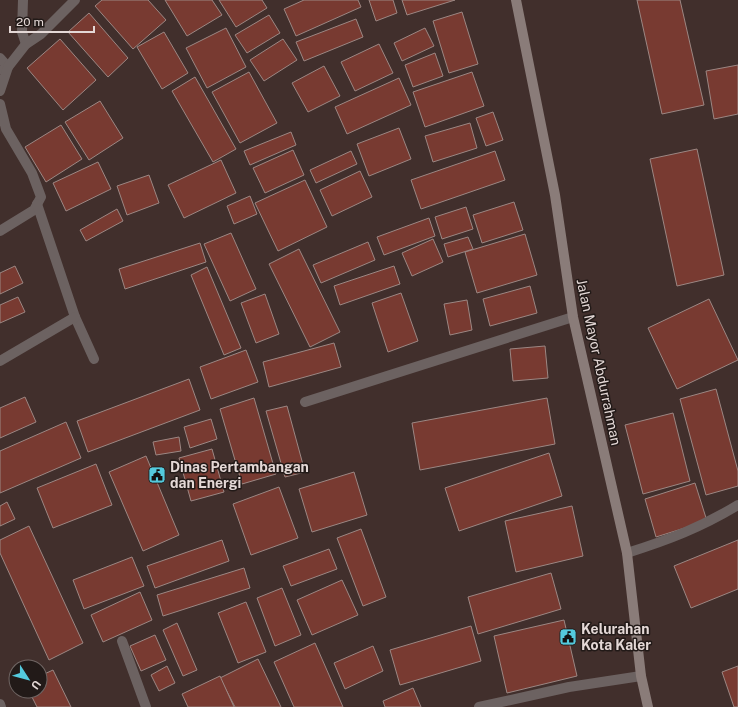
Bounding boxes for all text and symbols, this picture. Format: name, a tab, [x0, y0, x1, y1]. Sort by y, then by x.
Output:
scale bar	[10, 8, 94, 34]
text: 20 m	[16, 15, 44, 29]
street label: Jalan Mayor Abdurrahman	[574, 277, 624, 447]
place label: Dinas Pertambangan dan Energi	[170, 459, 309, 491]
public building icon: Dinas Pertambangan dan Energi	[147, 465, 167, 485]
place label: Kelurahan Kota Kaler	[581, 621, 651, 653]
public building icon: Kelurahan Kota Kaler	[558, 627, 578, 647]
north arrow	[8, 659, 48, 699]
text: U	[29, 678, 43, 692]

